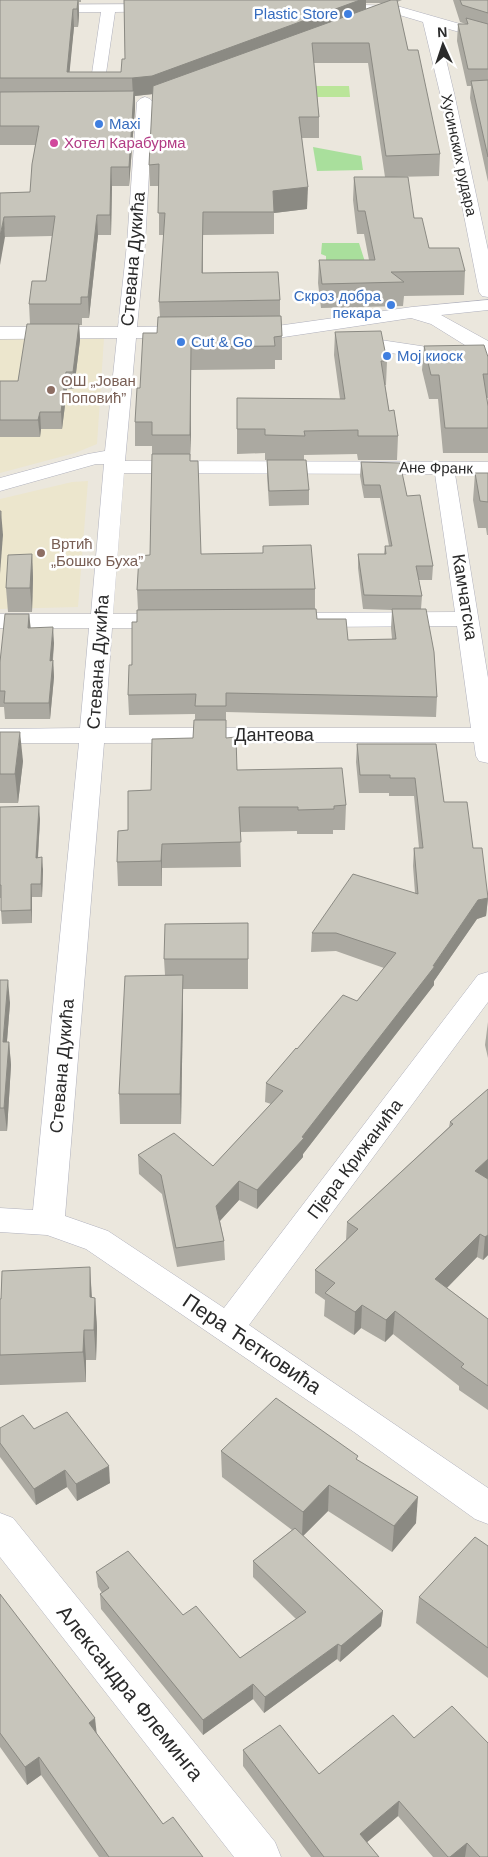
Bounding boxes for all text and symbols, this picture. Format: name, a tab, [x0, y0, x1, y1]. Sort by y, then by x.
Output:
place label: Plastic Store	[254, 5, 338, 22]
marker: Plastic Store	[342, 8, 354, 20]
north arrow	[418, 20, 468, 70]
text: N	[437, 24, 448, 40]
street label: Хусинских рудара	[438, 92, 481, 218]
place label: Maxi	[109, 115, 141, 132]
marker: Maxi	[93, 118, 105, 130]
place label: Хотел Карабурма	[64, 134, 186, 151]
marker: Хотел Карабурма	[48, 137, 60, 149]
street label: Стевана Дукића	[117, 190, 149, 327]
place label: Скроз добра пекара	[294, 287, 382, 321]
marker: Скроз добра пекара	[385, 299, 397, 311]
place label: Cut & Go	[191, 333, 253, 350]
marker: Cut & Go	[175, 336, 187, 348]
place label: Мој киоск	[397, 347, 463, 364]
marker: Мој киоск	[381, 350, 393, 362]
place label: ОШ „Јован Поповић”	[61, 372, 136, 406]
marker: ОШ „Јован Поповић”	[45, 384, 57, 396]
street label: Ане Франк	[399, 458, 473, 477]
place label: Вртић „Бошко Буха”	[51, 535, 143, 569]
marker: Вртић „Бошко Буха”	[35, 547, 47, 559]
street label: Камчатска	[448, 552, 482, 643]
street label: Стевана Дукића	[83, 593, 113, 730]
street label: Дантеова	[234, 725, 315, 745]
street label: Стевана Дукића	[46, 997, 78, 1134]
street label: Пјера Крижанића	[304, 1094, 407, 1223]
street label: Пера Ћетковића	[179, 1289, 326, 1399]
street label: Александра Флеминга	[53, 1601, 208, 1785]

